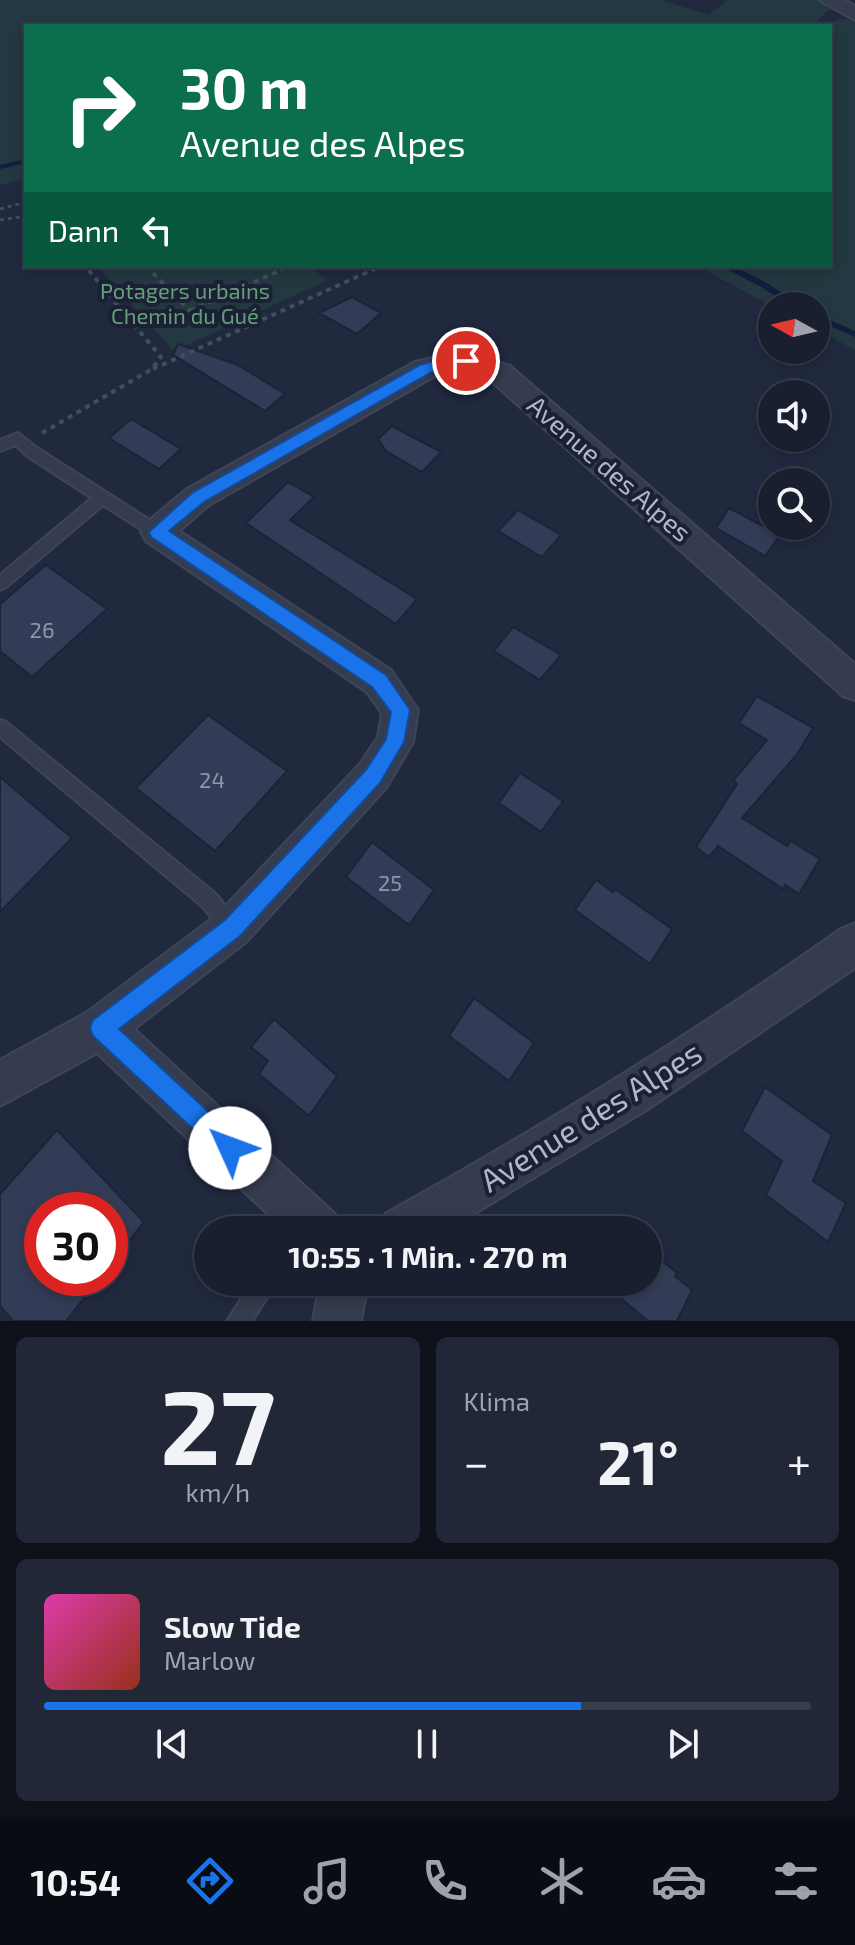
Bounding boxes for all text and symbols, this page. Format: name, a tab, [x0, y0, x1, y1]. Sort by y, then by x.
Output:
text: 30 m	[180, 53, 309, 120]
icon: right	[48, 56, 152, 160]
text: Avenue des Alpes	[180, 121, 466, 164]
icon: left	[135, 208, 179, 252]
text: Dann	[48, 212, 119, 248]
park label: Potagers urbains Chemin du Gué	[100, 277, 270, 328]
north arrow	[758, 292, 830, 364]
map controls	[758, 292, 830, 540]
pin	[432, 327, 500, 395]
icon: arrive	[444, 339, 488, 383]
button: sound	[758, 380, 830, 452]
street label: Avenue des Alpes	[522, 388, 698, 547]
button: search	[758, 468, 830, 540]
house number: 26	[30, 616, 54, 642]
house number: 24	[199, 766, 225, 792]
house number: 25	[378, 869, 402, 895]
street label: Avenue des Alpes	[472, 1032, 708, 1199]
position arrow	[188, 1106, 272, 1190]
speed limit sign: 30	[24, 1192, 128, 1296]
text: 10:55 · 1 Min. · 270 m	[288, 1238, 568, 1274]
text: 27	[160, 1361, 275, 1486]
text: Klima	[464, 1385, 530, 1416]
text: 21°	[597, 1425, 679, 1497]
text: −	[464, 1435, 489, 1488]
text: +	[787, 1435, 811, 1488]
text: km/h	[185, 1476, 250, 1507]
text: Slow Tide	[164, 1608, 301, 1644]
text: Marlow	[164, 1644, 255, 1675]
icon: previous	[150, 1722, 194, 1766]
icon: pause	[405, 1722, 449, 1766]
icon: next	[661, 1722, 705, 1766]
icon: directions	[182, 1853, 238, 1909]
icon: music	[299, 1853, 355, 1909]
icon: phone	[417, 1853, 473, 1909]
icon: climate	[534, 1853, 590, 1909]
icon: car	[651, 1853, 707, 1909]
icon: filters	[768, 1853, 824, 1909]
text: 10:54	[31, 1860, 121, 1903]

